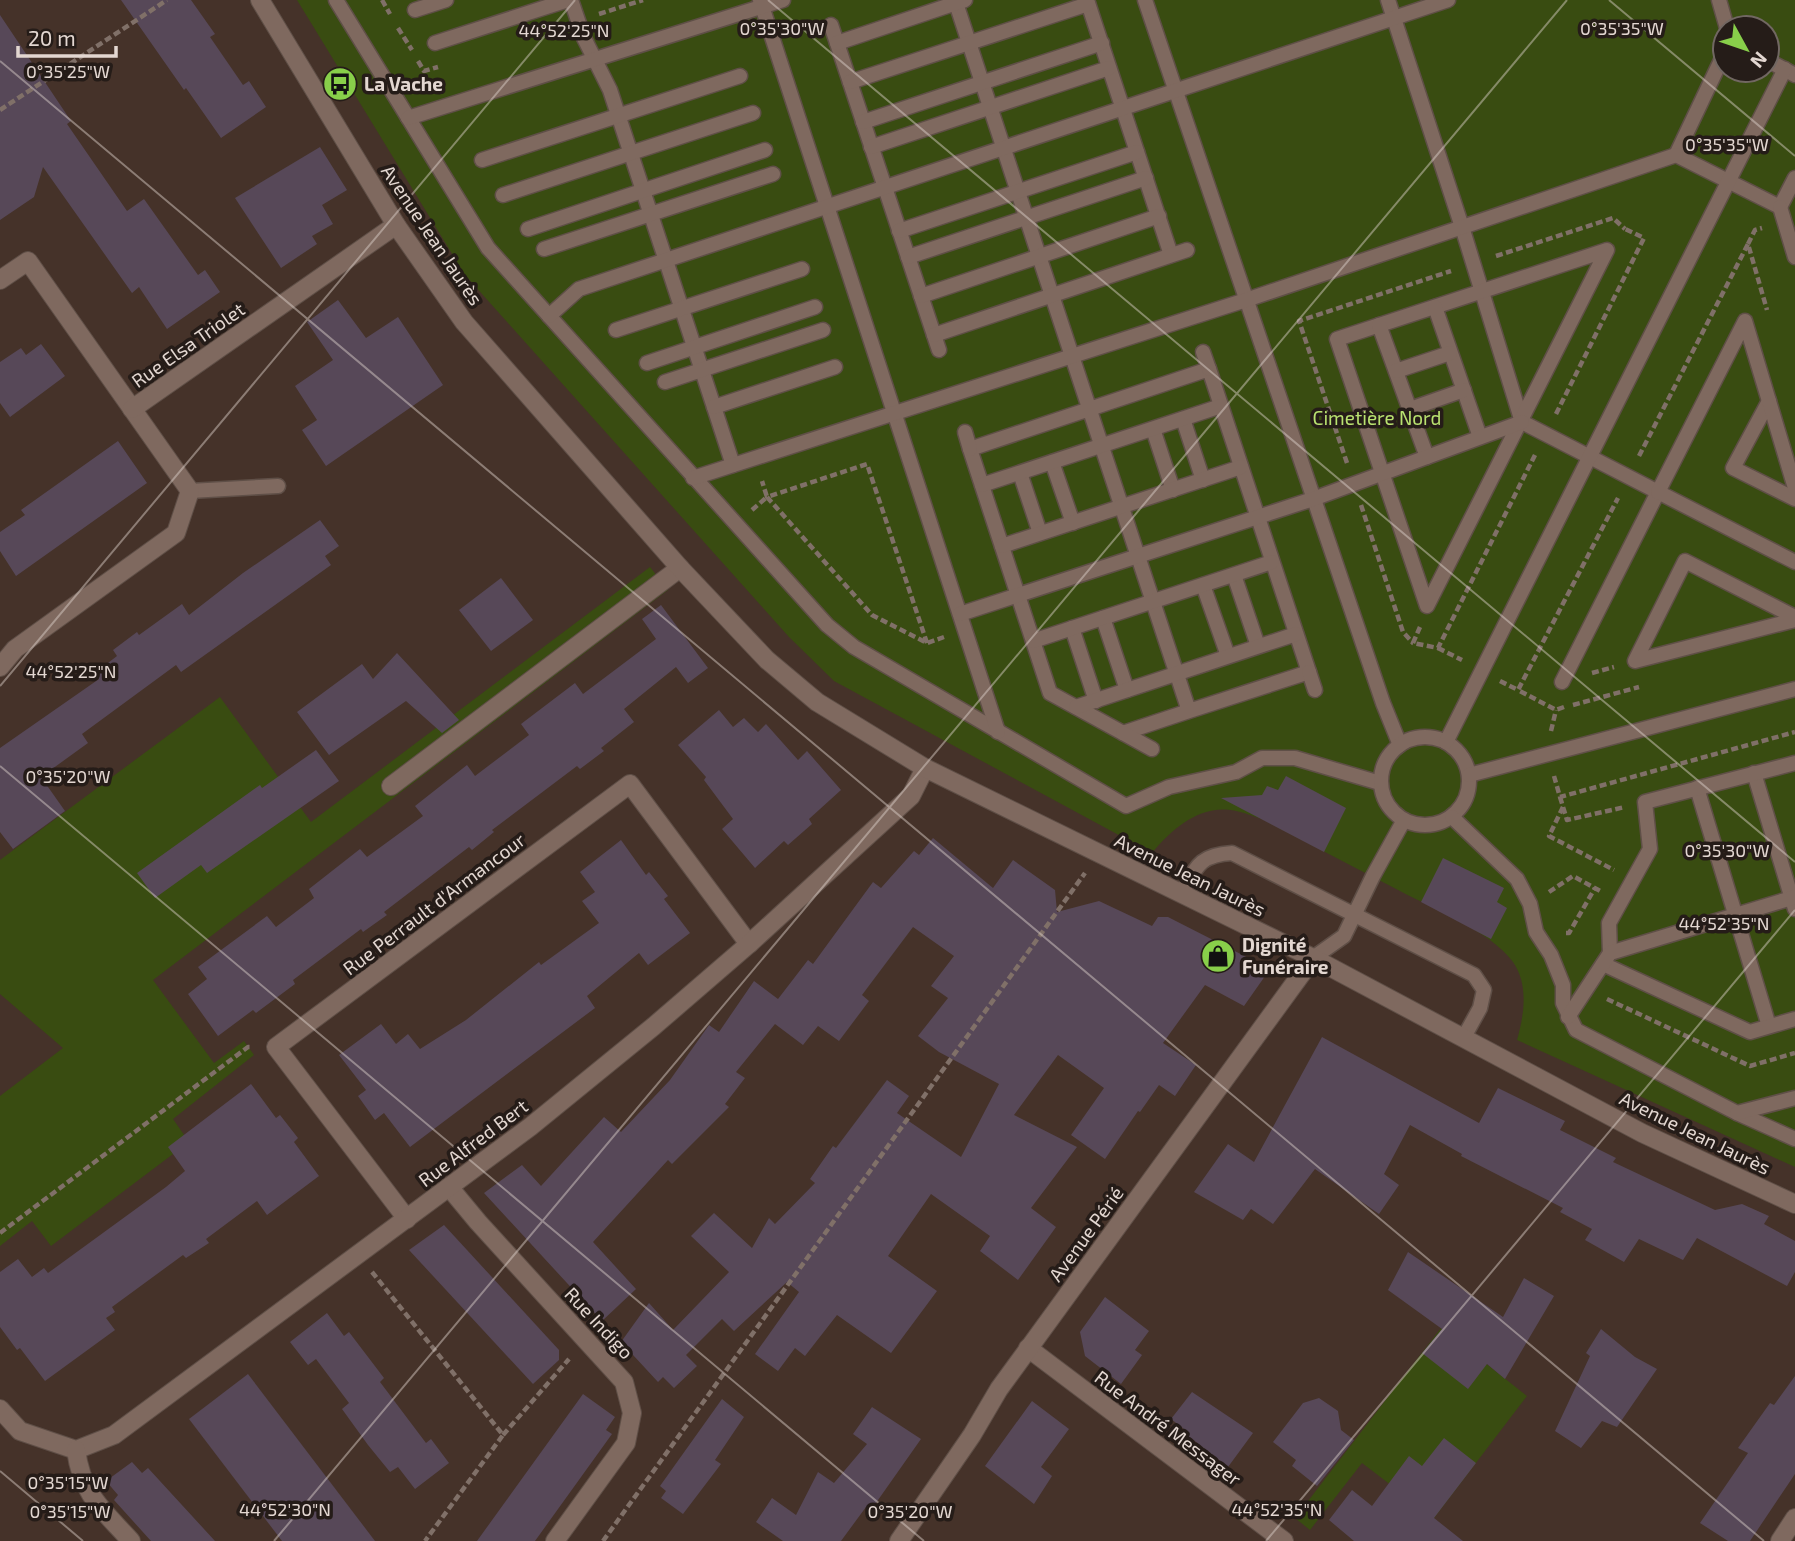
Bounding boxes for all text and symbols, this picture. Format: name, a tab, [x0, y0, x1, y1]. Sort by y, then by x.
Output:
scale bar	[18, 14, 116, 58]
north arrow	[1711, 14, 1781, 84]
text: 0°35'30"W	[739, 17, 825, 39]
text: 0°35'35"W	[1580, 17, 1664, 39]
text: 44°52'25"N	[518, 19, 610, 41]
text: 20 m	[28, 25, 76, 50]
text: N	[1746, 48, 1773, 73]
text: 0°35'25"W	[26, 60, 110, 82]
bus stop icon: La Vache	[321, 65, 359, 103]
place label: La Vache	[364, 72, 443, 95]
text: 0°35'35"W	[1685, 133, 1769, 155]
street label: Avenue Jean Jaurès	[377, 160, 488, 309]
street label: Rue Elsa Triolet	[127, 297, 249, 392]
park label: Cimetière Nord	[1313, 406, 1441, 429]
text: 44°52'25"N	[25, 660, 117, 682]
text: 0°35'20"W	[25, 765, 111, 787]
street label: Rue Perrault d'Armancour	[338, 827, 530, 980]
street label: Avenue Jean Jaurès	[1111, 828, 1269, 921]
text: 0°35'30"W	[1684, 839, 1770, 861]
text: 44°52'35"N	[1679, 912, 1769, 934]
place label: Dignité Funéraire	[1242, 933, 1329, 978]
shop icon: Dignité Funéraire	[1199, 937, 1237, 975]
street label: Avenue Jean Jaurès	[1616, 1086, 1774, 1179]
street label: Rue Alfred Bert	[414, 1094, 532, 1191]
street label: Avenue Périé	[1043, 1182, 1128, 1286]
street label: Rue Indigo	[560, 1282, 638, 1363]
street label: Rue André Messager	[1091, 1365, 1246, 1490]
text: 0°35'15"W	[27, 1471, 109, 1493]
text: 44°52'30"N	[239, 1498, 331, 1520]
text: 44°52'35"N	[1232, 1498, 1322, 1520]
text: 0°35'15"W	[29, 1500, 111, 1522]
text: 0°35'20"W	[867, 1500, 953, 1522]

